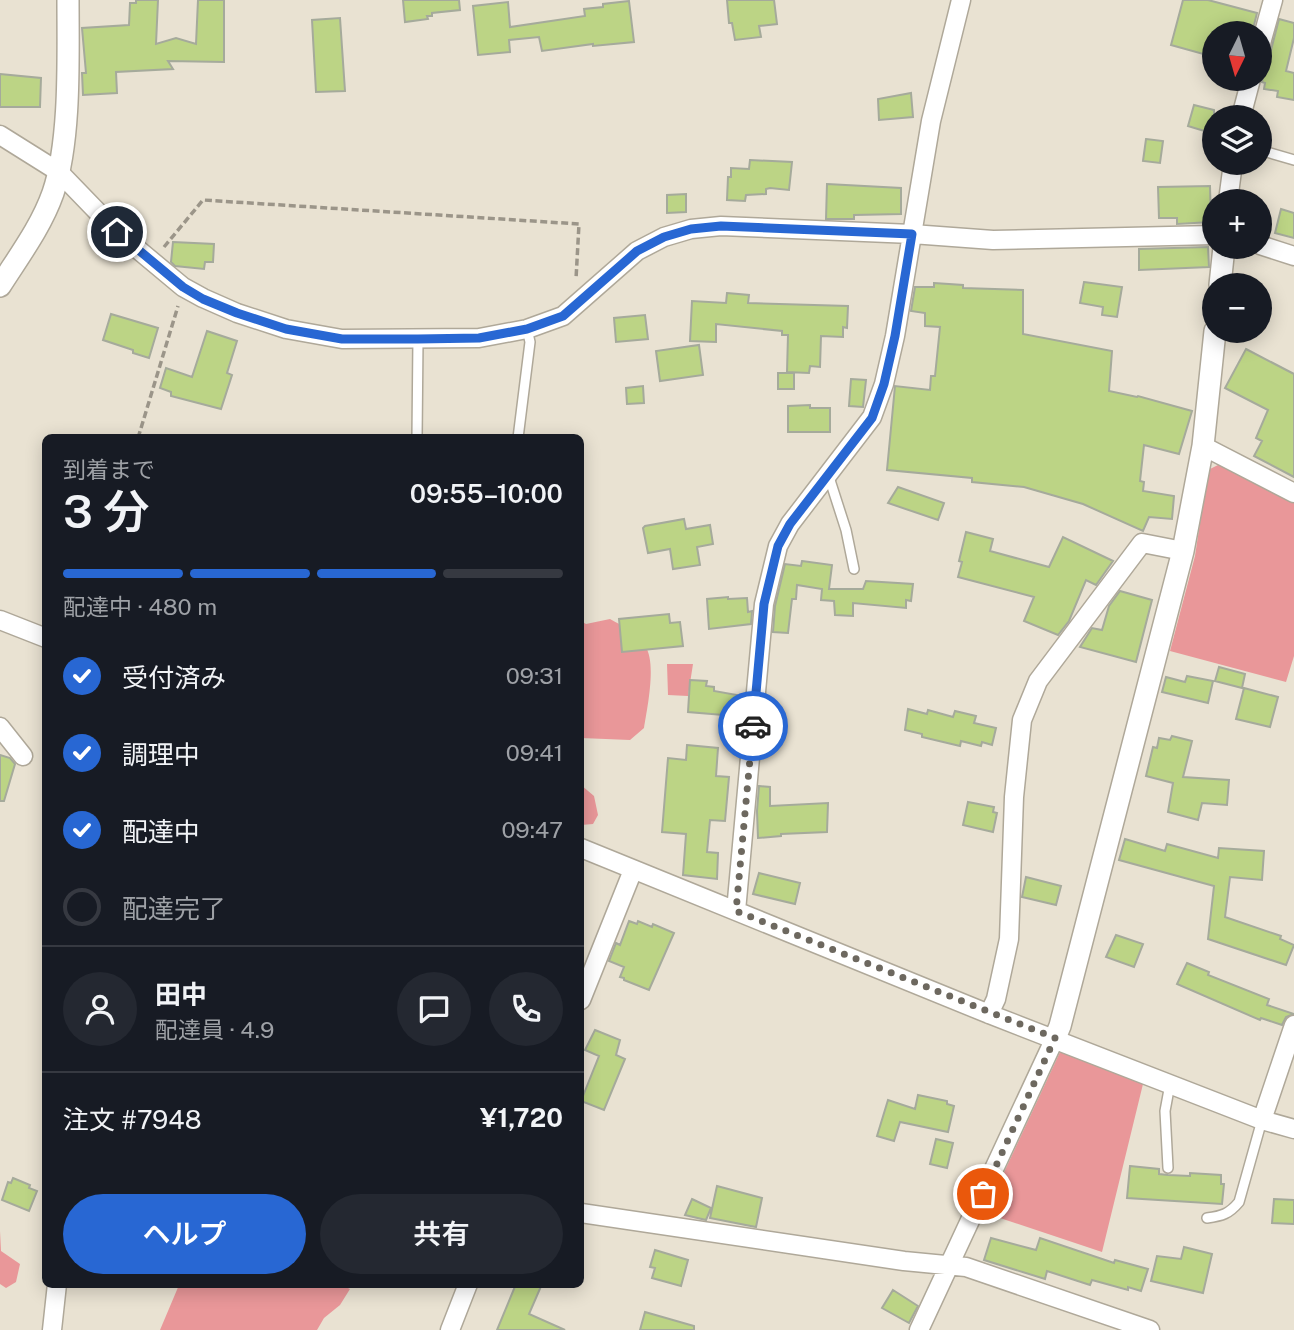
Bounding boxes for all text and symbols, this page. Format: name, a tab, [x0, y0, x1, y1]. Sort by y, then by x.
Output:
north arrow	[1202, 21, 1272, 91]
map controls	[1202, 21, 1272, 343]
button: layers	[1202, 105, 1272, 175]
button: +	[1202, 189, 1272, 259]
pin	[87, 202, 147, 262]
icon: home	[98, 213, 136, 251]
button: −	[1202, 273, 1272, 343]
text: 到着まで	[63, 456, 155, 483]
text: 09:55–10:00	[410, 478, 563, 509]
text: 3 分	[63, 484, 150, 538]
text: 配達中 · 480 m	[63, 593, 217, 620]
icon: check	[63, 657, 101, 695]
text: 受付済み	[122, 662, 226, 693]
text: 09:31	[506, 662, 563, 689]
courier	[718, 691, 788, 761]
icon: car	[734, 707, 772, 745]
icon: check	[63, 734, 101, 772]
text: 調理中	[122, 739, 200, 770]
text: 09:41	[506, 739, 563, 766]
icon: check	[63, 811, 101, 849]
text: 配達中	[122, 816, 200, 847]
text: 09:47	[501, 816, 563, 843]
text: 配達完了	[122, 893, 226, 924]
button: person	[63, 972, 137, 1046]
button: chat	[397, 972, 471, 1046]
button: phone	[489, 972, 563, 1046]
text: 田中	[155, 979, 207, 1010]
text: 配達員 · 4.9	[155, 1016, 274, 1043]
text: ¥1,720	[480, 1102, 563, 1133]
text: 注文 #7948	[63, 1104, 201, 1135]
pin	[953, 1164, 1013, 1224]
icon: bag	[964, 1175, 1002, 1213]
button: ヘルプ	[63, 1194, 306, 1274]
button: 共有	[320, 1194, 563, 1274]

